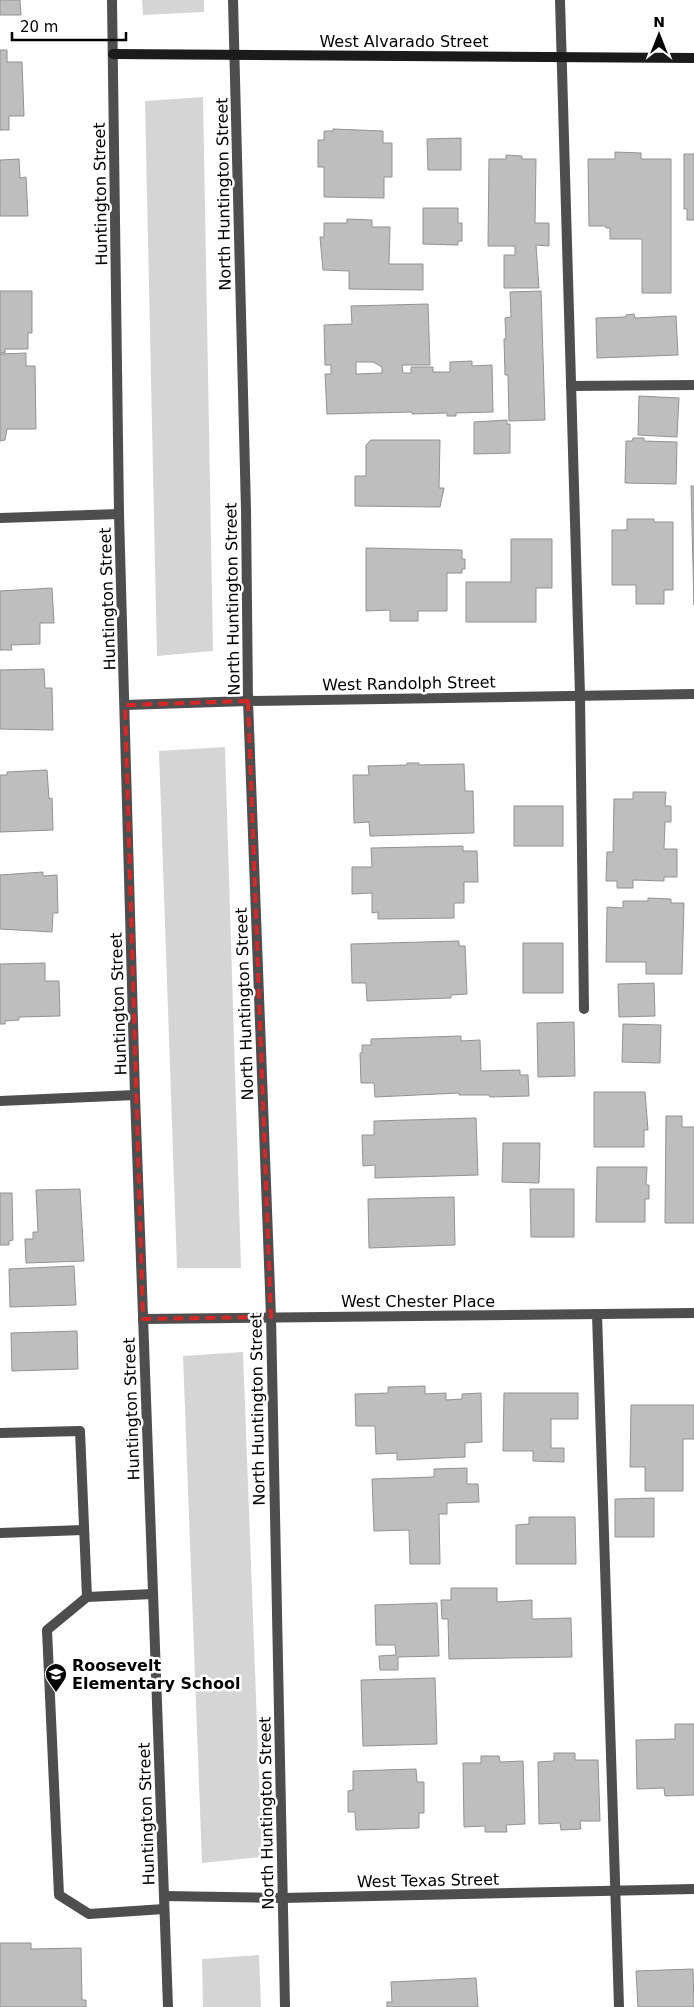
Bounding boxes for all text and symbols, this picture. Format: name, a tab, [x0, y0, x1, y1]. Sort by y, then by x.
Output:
scale bar	[12, 10, 126, 42]
north arrow	[634, 10, 684, 60]
text: N	[653, 14, 665, 30]
text: 20 m	[20, 18, 58, 36]
street label: West Alvarado Street	[319, 32, 489, 51]
street label: North Huntington Street	[212, 97, 235, 291]
street label: Huntington Street	[90, 122, 111, 266]
street label: North Huntington Street	[221, 502, 244, 696]
street label: Huntington Street	[96, 527, 119, 671]
street label: West Randolph Street	[322, 672, 496, 695]
street label: North Huntington Street	[232, 907, 257, 1101]
street label: Huntington Street	[107, 932, 130, 1076]
street label: West Chester Place	[341, 1292, 495, 1311]
street label: North Huntington Street	[246, 1312, 269, 1506]
street label: Huntington Street	[120, 1337, 143, 1481]
place label: Roosevelt Elementary School	[72, 1656, 240, 1693]
school or university icon: Roosevelt Elementary School	[44, 1662, 68, 1693]
street label: North Huntington Street	[255, 1716, 278, 1910]
street label: Huntington Street	[135, 1742, 158, 1886]
street label: West Texas Street	[357, 1870, 499, 1891]

